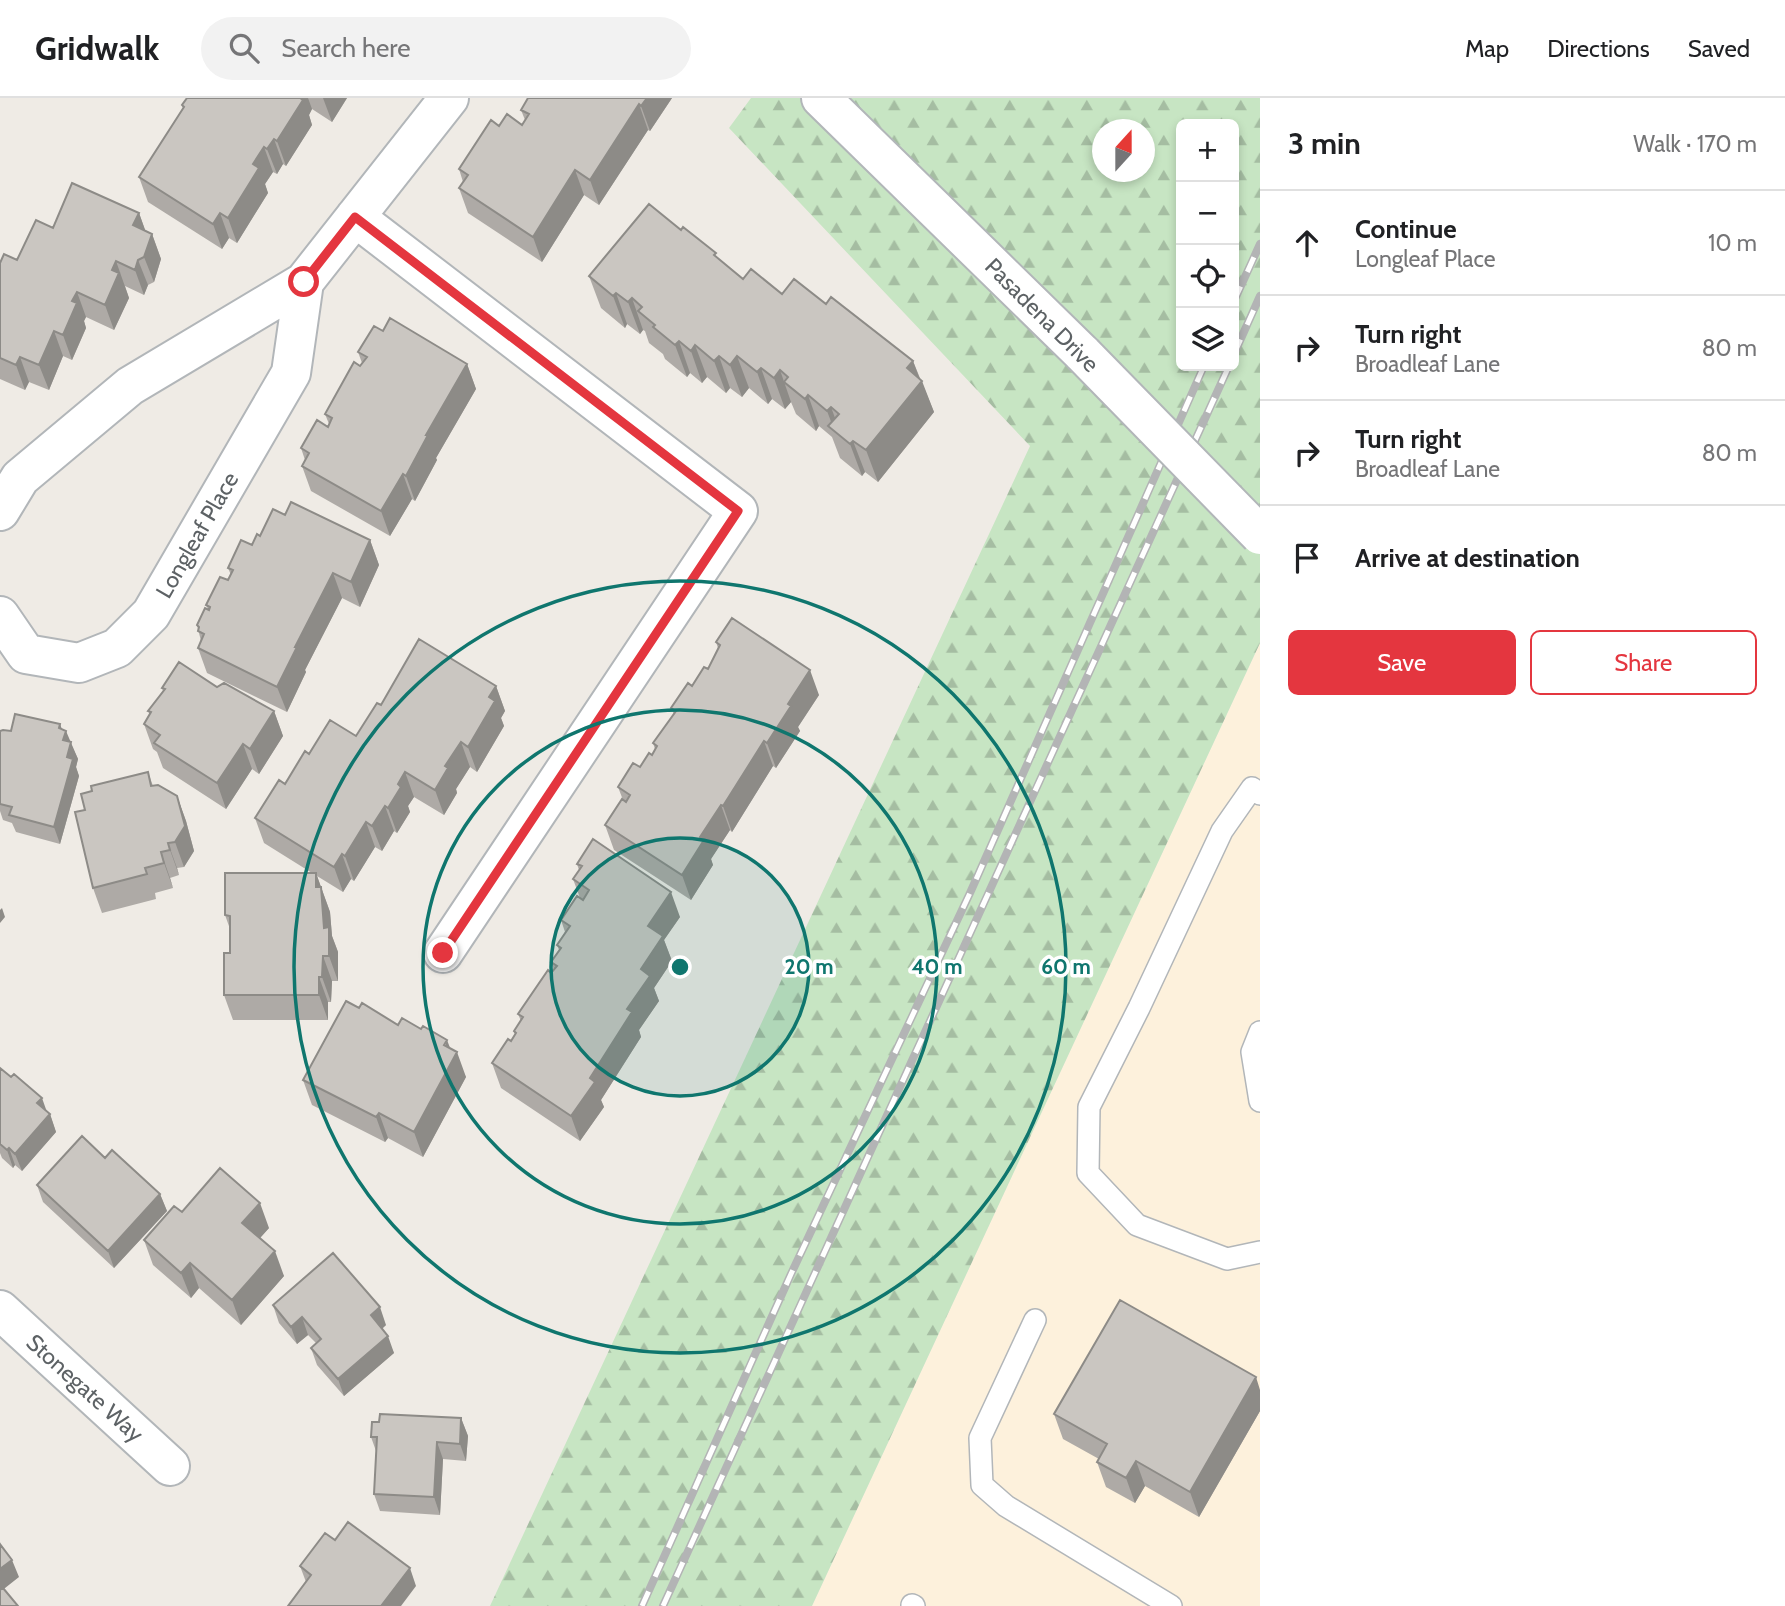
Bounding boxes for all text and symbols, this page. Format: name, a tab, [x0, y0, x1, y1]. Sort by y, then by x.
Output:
search box	[201, 17, 691, 80]
text: Gridwalk	[35, 28, 159, 68]
icon: search	[225, 29, 263, 67]
text: Search here	[281, 32, 410, 64]
text: Map	[1465, 34, 1509, 63]
text: Directions	[1547, 34, 1650, 63]
text: Saved	[1688, 34, 1750, 63]
north arrow	[1092, 119, 1155, 182]
map controls	[1176, 119, 1239, 371]
button: +	[1176, 119, 1239, 182]
text: 3 min	[1288, 125, 1361, 162]
text: Walk · 170 m	[1633, 130, 1757, 158]
button: −	[1176, 182, 1239, 245]
text: Continue	[1355, 213, 1457, 245]
icon: ahead	[1288, 224, 1326, 262]
text: 10 m	[1708, 229, 1757, 257]
button: locate	[1176, 245, 1239, 308]
text: Longleaf Place	[1355, 245, 1496, 273]
street label: Pasadena Drive	[979, 252, 1105, 378]
route start	[288, 266, 319, 297]
button: layers	[1176, 308, 1239, 371]
text: Turn right	[1355, 318, 1461, 350]
icon: right	[1288, 329, 1326, 367]
text: 80 m	[1702, 334, 1757, 362]
text: Broadleaf Lane	[1355, 350, 1500, 378]
text: Turn right	[1355, 423, 1461, 455]
icon: right	[1288, 434, 1326, 472]
text: 80 m	[1702, 439, 1757, 467]
text: Broadleaf Lane	[1355, 455, 1500, 483]
street label: Longleaf Place	[150, 467, 244, 603]
icon: arrive	[1288, 539, 1326, 577]
text: Arrive at destination	[1355, 542, 1580, 574]
button: Save	[1288, 630, 1516, 695]
button: Share	[1530, 630, 1757, 695]
route end	[427, 937, 458, 968]
text: 20 m	[785, 954, 833, 979]
text: 40 m	[912, 954, 962, 979]
text: 60 m	[1041, 954, 1091, 979]
centre of rings	[668, 955, 692, 979]
street label: Stonegate Way	[21, 1328, 150, 1448]

